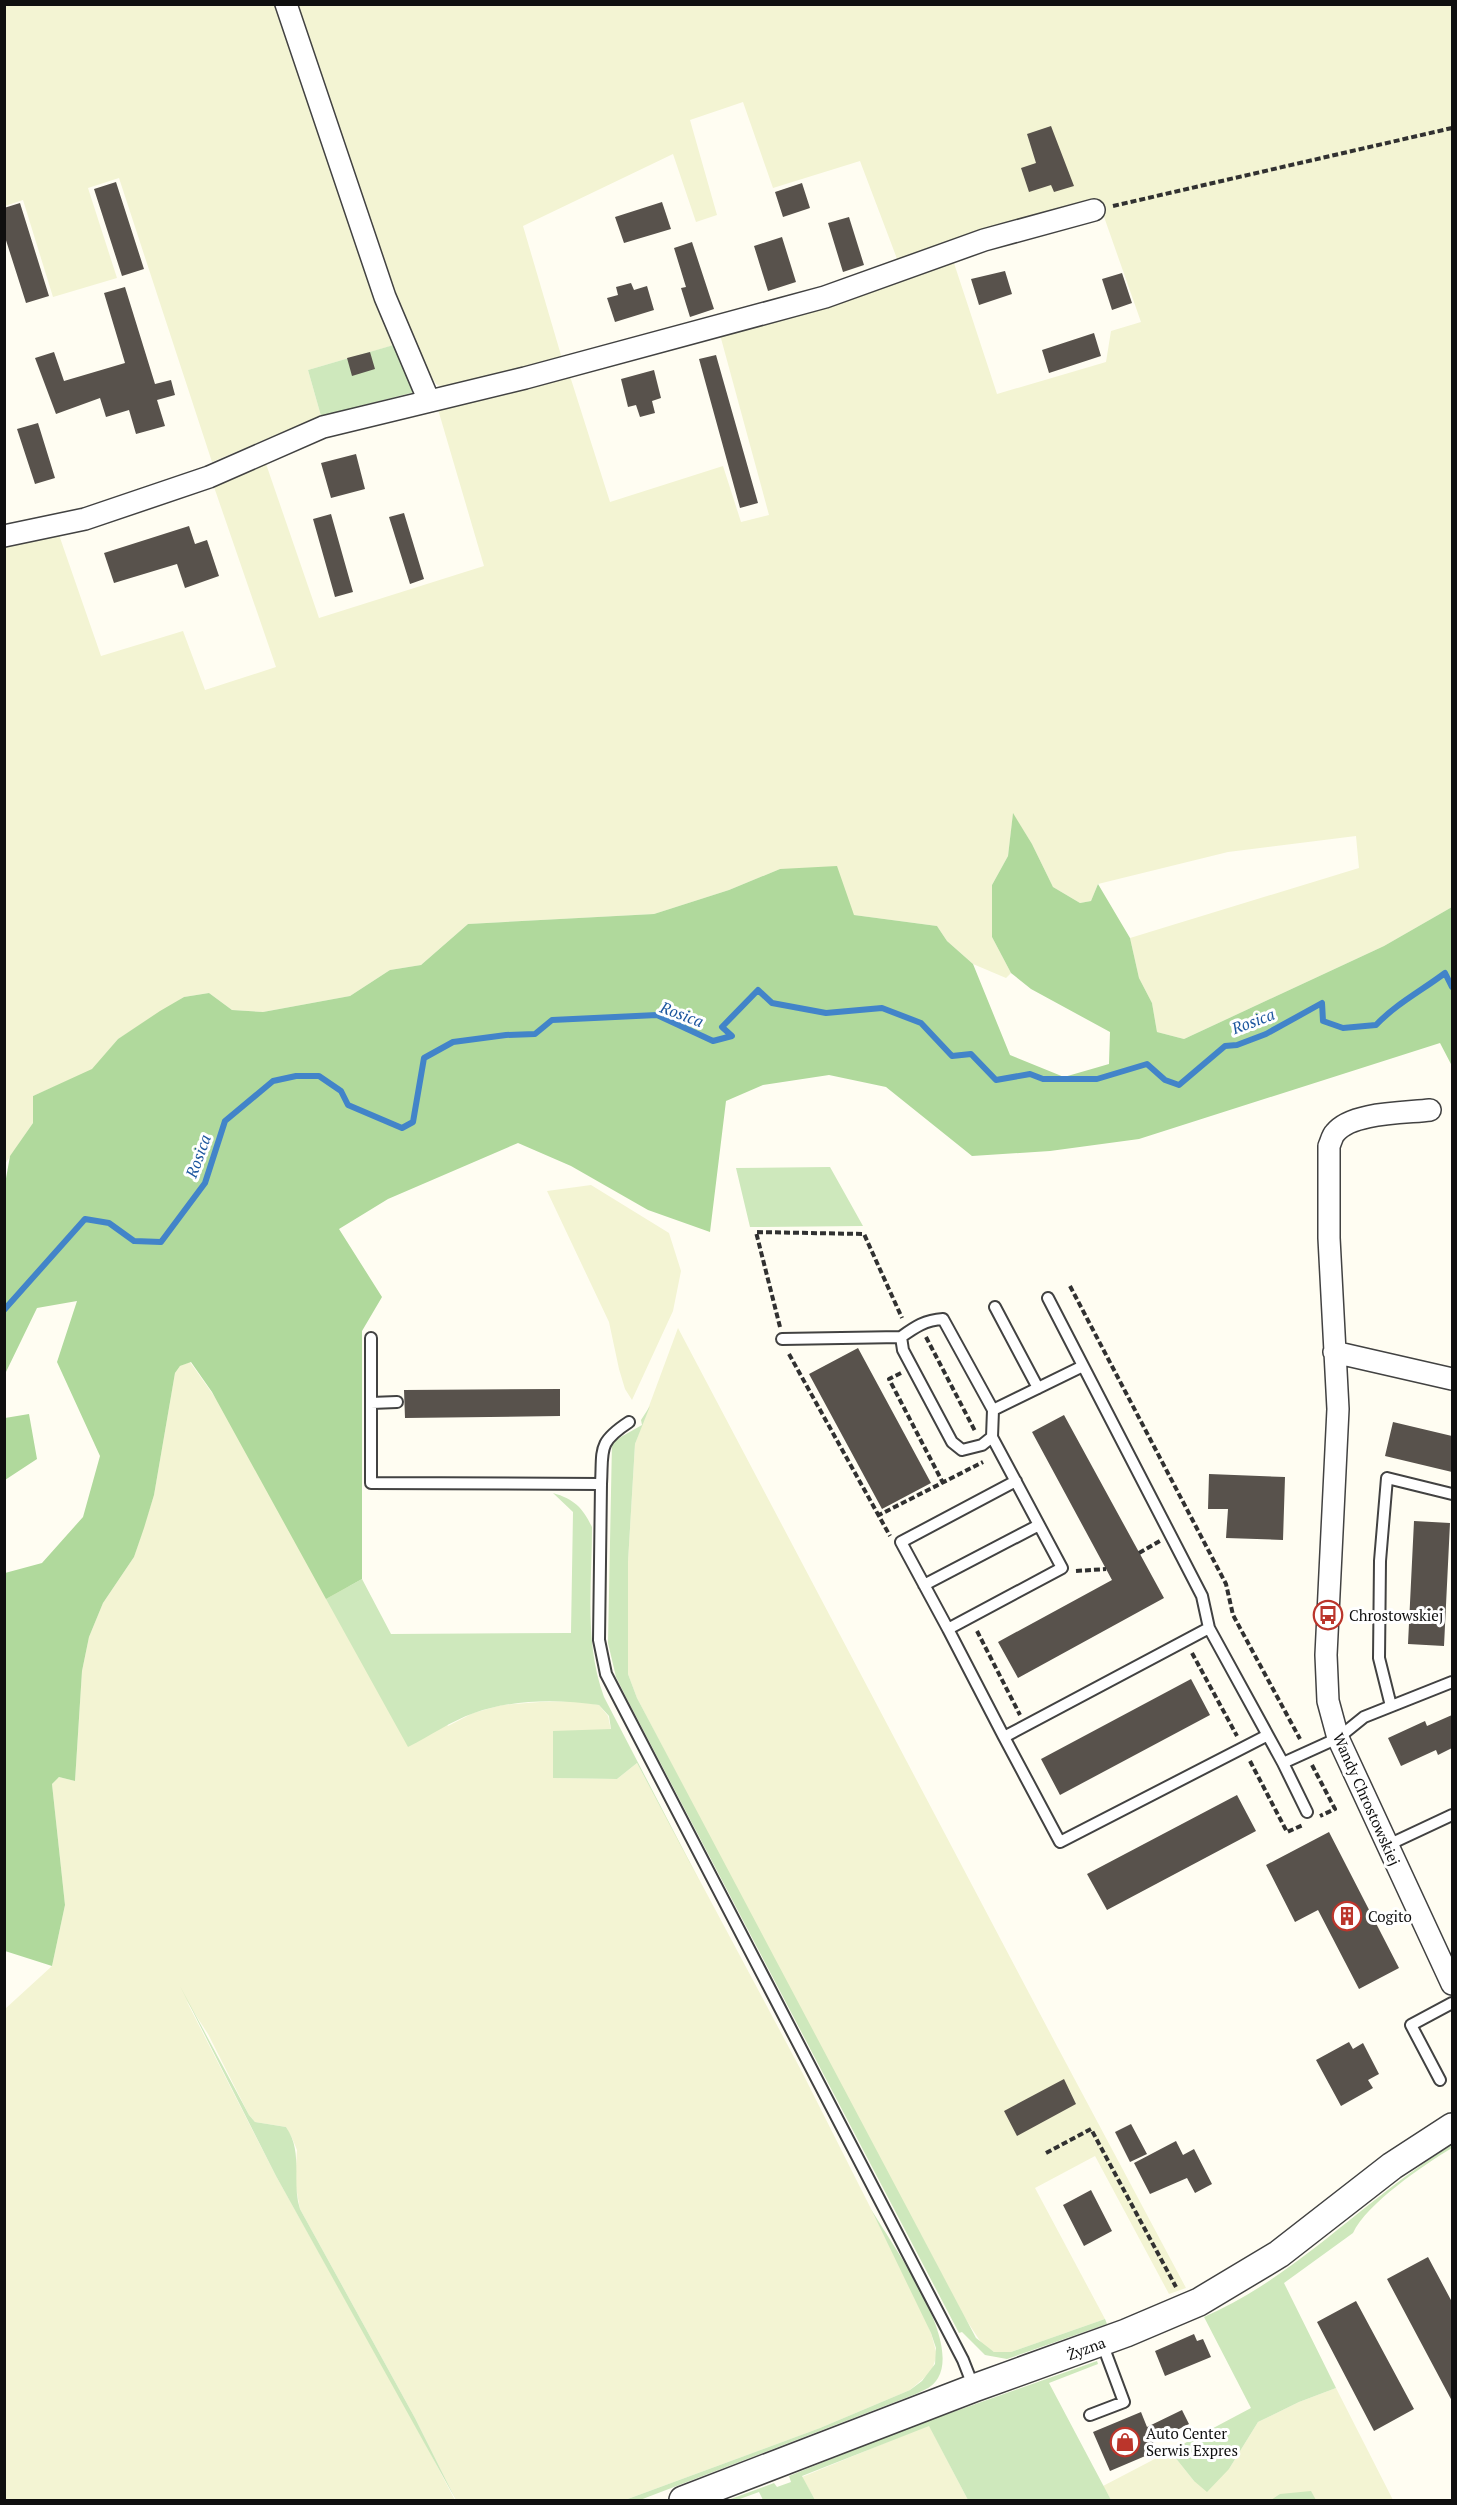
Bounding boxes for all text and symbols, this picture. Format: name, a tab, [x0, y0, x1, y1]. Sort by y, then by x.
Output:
water label: Rosica	[656, 995, 707, 1032]
water label: Rosica	[1227, 1003, 1278, 1040]
water label: Rosica	[180, 1131, 216, 1182]
bus stop icon: Chrostowskiej	[1312, 1599, 1344, 1631]
place label: Chrostowskiej	[1349, 1605, 1443, 1625]
street label: Wandy Chrostowskiej	[1329, 1729, 1405, 1869]
building icon: Cogito	[1331, 1900, 1363, 1932]
place label: Cogito	[1368, 1906, 1412, 1926]
street label: Żyzna	[1064, 2332, 1108, 2364]
place label: Auto Center Serwis Expres	[1146, 2423, 1238, 2460]
shop icon: Auto Center Serwis Expres	[1109, 2426, 1141, 2458]

